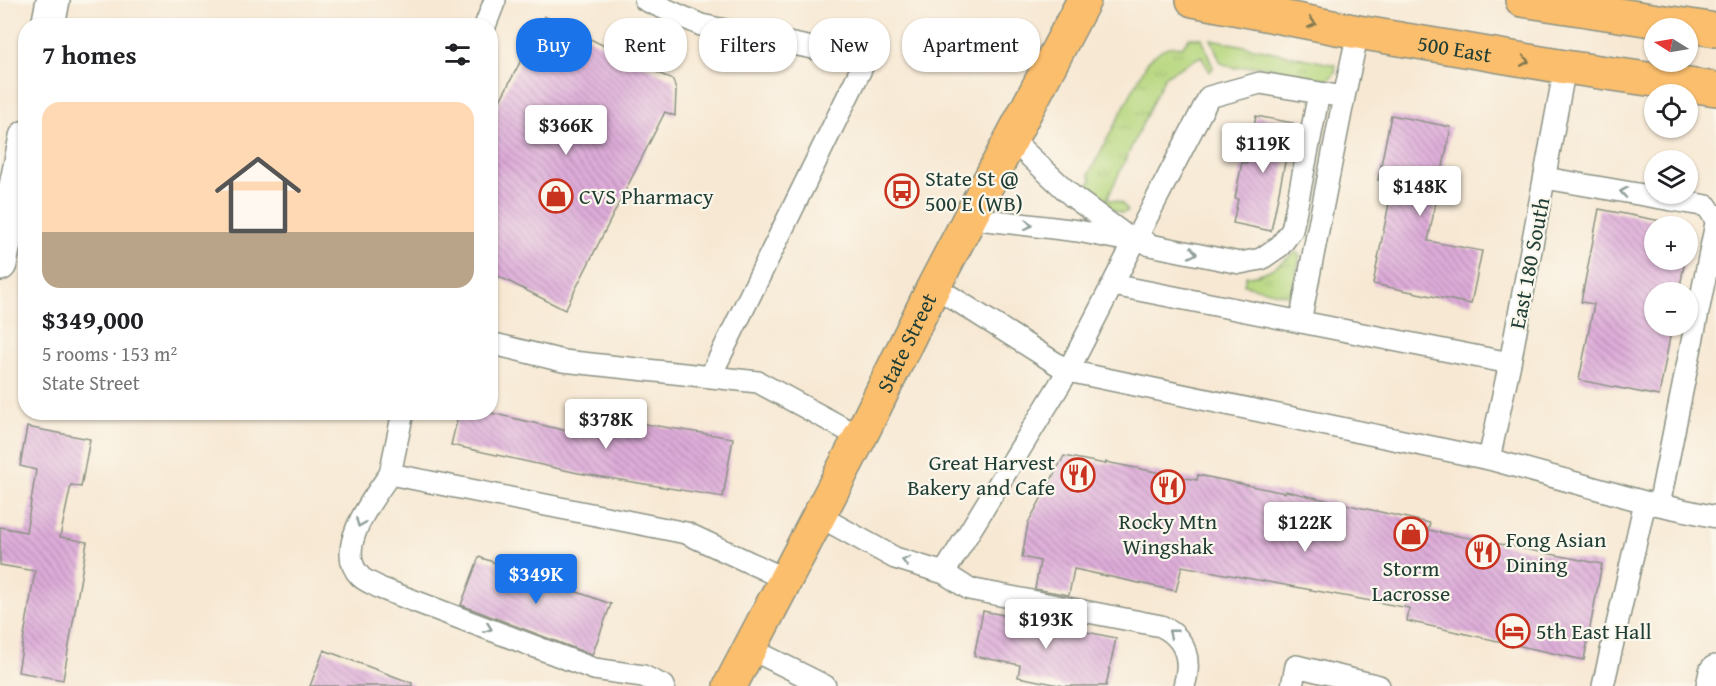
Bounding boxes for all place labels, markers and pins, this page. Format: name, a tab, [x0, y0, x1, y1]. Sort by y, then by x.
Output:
pin: $366K	[524, 105, 608, 156]
pin: $119K	[1221, 123, 1305, 174]
place label: State St @ 500 E (WB)	[925, 162, 1023, 219]
pin: $148K	[1378, 166, 1462, 217]
bus stop icon: State St @ 500 E (WB)	[884, 173, 920, 209]
shop icon: CVS Pharmacy	[538, 178, 574, 214]
place label: CVS Pharmacy	[579, 180, 714, 212]
pin: $378K	[564, 399, 648, 450]
place label: Great Harvest Bakery and Cafe	[907, 446, 1055, 503]
restaurant icon: Great Harvest Bakery and Cafe	[1060, 457, 1096, 493]
restaurant icon: Rocky Mtn Wingshak	[1150, 469, 1186, 505]
pin: $122K	[1263, 502, 1347, 553]
place label: Rocky Mtn Wingshak	[1119, 505, 1218, 562]
shop icon: Storm Lacrosse	[1393, 516, 1429, 552]
place label: Fong Asian Dining	[1506, 523, 1607, 580]
restaurant icon: Fong Asian Dining	[1465, 534, 1501, 570]
place label: Storm Lacrosse	[1372, 552, 1450, 609]
pin: $349K	[494, 554, 578, 605]
pin: $193K	[1004, 599, 1088, 650]
hotel icon: 5th East Hall	[1495, 613, 1531, 649]
place label: 5th East Hall	[1536, 615, 1652, 647]

